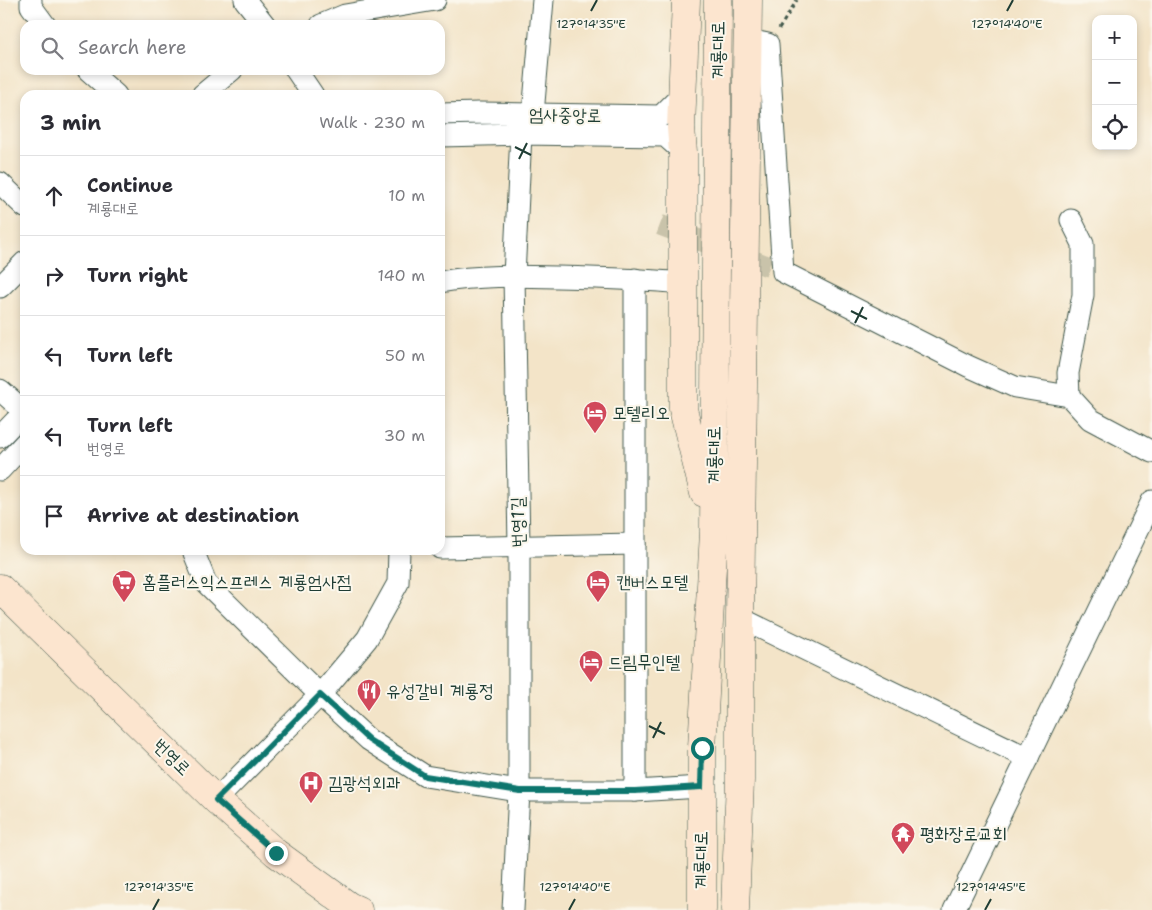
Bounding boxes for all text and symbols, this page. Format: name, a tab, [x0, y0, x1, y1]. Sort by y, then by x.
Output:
map controls	[1092, 15, 1137, 150]
button: +	[1092, 15, 1137, 60]
text: 127°14'35"E	[556, 16, 626, 32]
text: 127°14'40"E	[972, 16, 1042, 32]
search box	[20, 20, 445, 75]
street label: 계룡대로	[706, 21, 730, 79]
icon: search	[38, 34, 66, 62]
text: Search here	[78, 35, 187, 60]
button: −	[1092, 60, 1137, 105]
street label: 엄사중앙로	[529, 102, 601, 128]
button: locate	[1092, 105, 1137, 150]
text: 3 min	[40, 109, 101, 137]
text: Walk · 230 m	[319, 112, 425, 133]
text: Continue	[87, 173, 173, 198]
icon: ahead	[40, 182, 68, 210]
text: 10 m	[388, 185, 425, 206]
text: 계룡대로	[87, 198, 139, 219]
icon: right	[40, 262, 68, 290]
text: Turn right	[87, 263, 188, 288]
text: 140 m	[378, 265, 425, 286]
icon: left	[40, 342, 68, 370]
text: Turn left	[87, 343, 173, 368]
text: 50 m	[385, 345, 425, 366]
hotel icon: 모텔리오	[582, 400, 608, 434]
place label: 모텔리오	[612, 401, 670, 425]
text: Turn left	[87, 413, 173, 438]
icon: left	[40, 422, 68, 450]
text: 30 m	[384, 425, 425, 446]
street label: 계룡대로	[702, 426, 726, 484]
text: 번영로	[87, 438, 126, 459]
street label: 번영1길	[506, 496, 530, 548]
icon: arrive	[40, 502, 68, 530]
text: Arrive at destination	[87, 503, 299, 528]
supermarket icon: 홈플러스익스프레스 계룡엄사점	[111, 569, 137, 603]
hotel icon: 캔버스모텔	[585, 569, 611, 603]
place label: 홈플러스익스프레스 계룡엄사점	[142, 570, 351, 594]
place label: 캔버스모텔	[616, 570, 688, 594]
hotel icon: 드림무인텔	[578, 649, 604, 683]
place label: 드림무인텔	[608, 650, 680, 674]
restaurant icon: 유성갈비 계룡정	[356, 678, 382, 712]
place label: 유성갈비 계룡정	[386, 679, 494, 703]
street label: 번영로	[148, 733, 196, 781]
route start	[691, 737, 714, 760]
hospital icon: 김광석외과	[298, 770, 324, 804]
place label: 김광석외과	[328, 771, 400, 795]
temple icon: 평화장로교회	[890, 821, 916, 855]
place label: 평화장로교회	[920, 822, 1007, 846]
street label: 계룡대로	[689, 831, 713, 889]
route end	[265, 842, 288, 865]
text: 127°14'35"E	[124, 879, 194, 895]
text: 127°14'40"E	[540, 879, 610, 895]
text: 127°14'45"E	[956, 879, 1026, 895]

